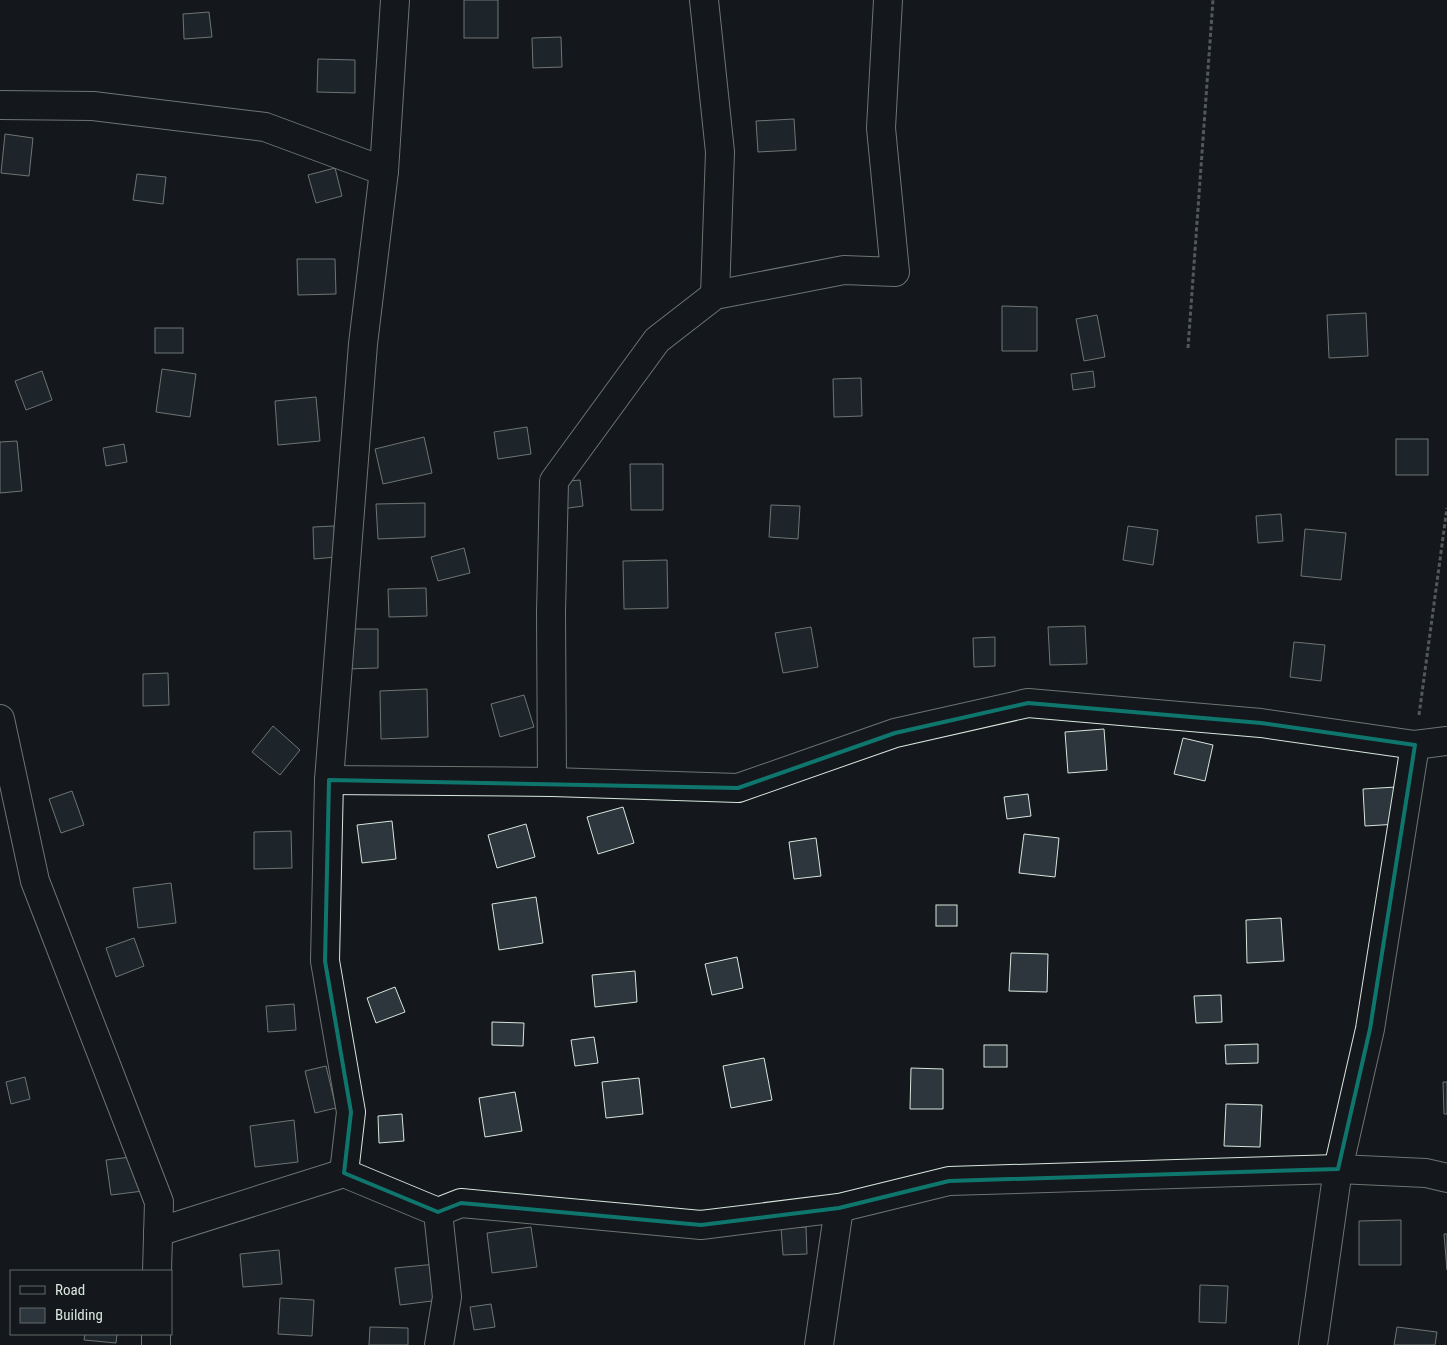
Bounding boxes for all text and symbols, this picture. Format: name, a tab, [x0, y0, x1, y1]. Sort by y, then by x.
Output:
legend	[10, 1270, 172, 1335]
text: Road	[55, 1281, 85, 1299]
text: Building	[55, 1306, 103, 1324]

